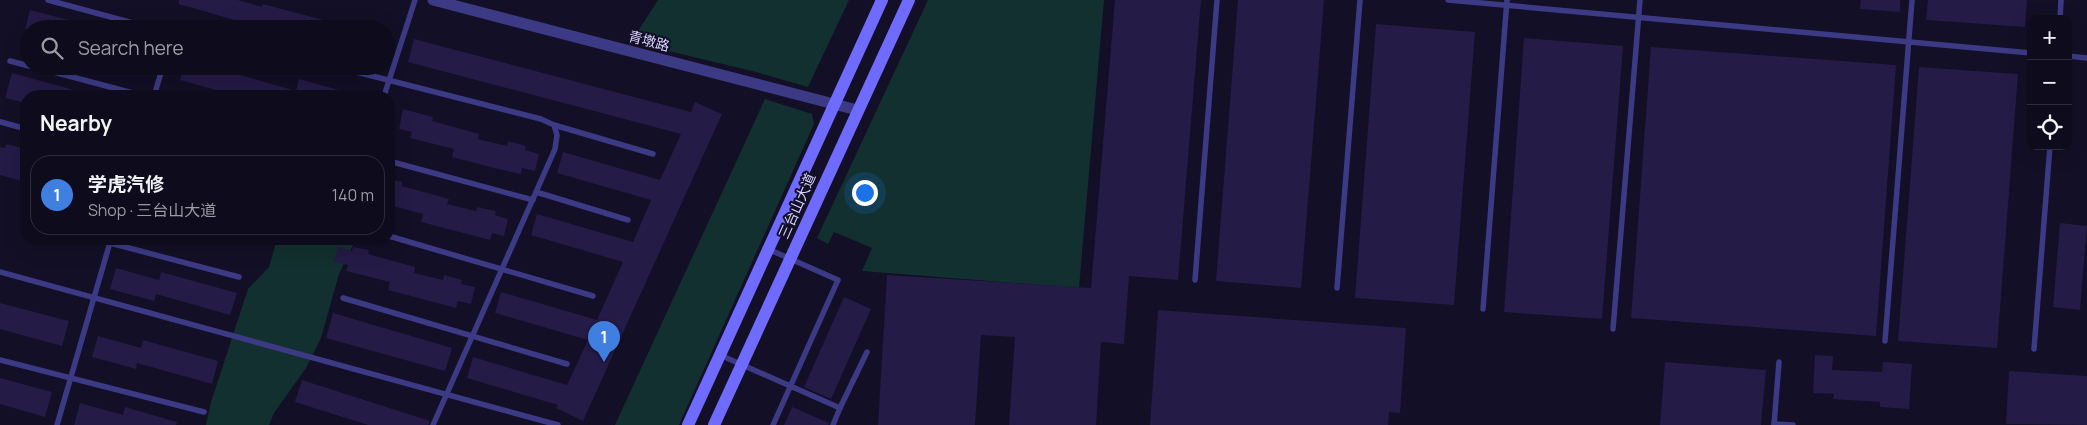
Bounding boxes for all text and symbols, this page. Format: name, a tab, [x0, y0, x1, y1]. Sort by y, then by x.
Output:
map controls	[2027, 15, 2072, 150]
button: +	[2027, 15, 2072, 60]
search box	[20, 20, 395, 75]
street label: 青墩路	[626, 26, 672, 55]
icon: search	[38, 34, 66, 62]
text: Search here	[78, 35, 184, 61]
button: −	[2027, 60, 2072, 105]
button: locate	[2027, 105, 2072, 150]
text: Nearby	[40, 109, 112, 137]
street label: 三台山大道	[774, 170, 819, 242]
text: 学虎汽修	[88, 171, 164, 197]
your location	[852, 180, 878, 206]
text: 1	[53, 184, 61, 206]
text: 140 m	[332, 184, 374, 206]
text: Shop · 三台山大道	[88, 199, 216, 221]
pin: 1	[588, 321, 620, 362]

